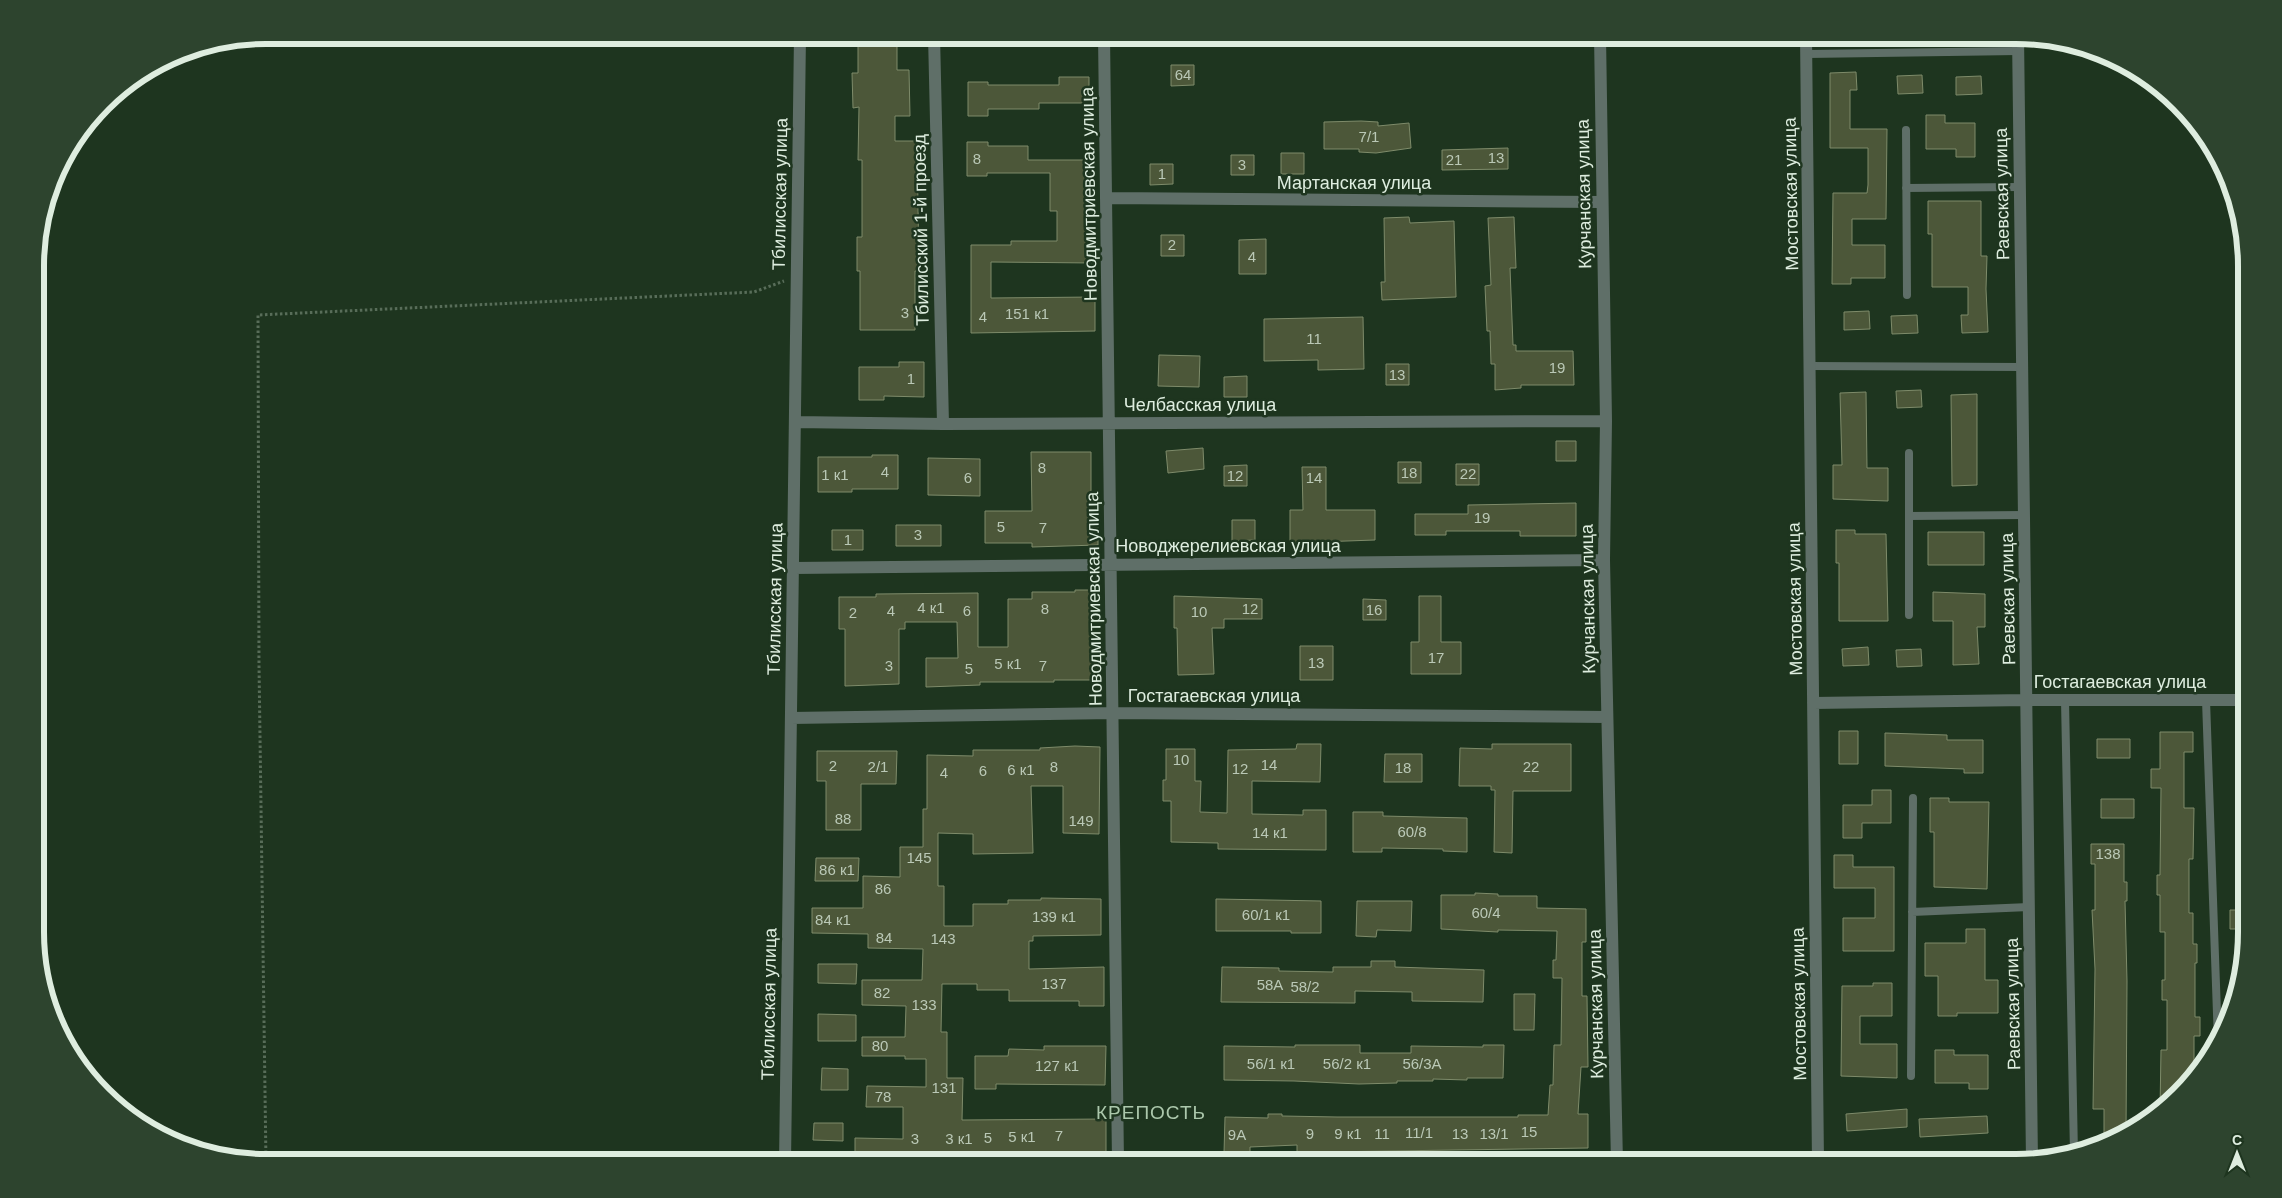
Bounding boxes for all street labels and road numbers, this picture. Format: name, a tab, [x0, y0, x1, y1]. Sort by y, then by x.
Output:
street label: Новодмитриевская улица	[1077, 86, 1101, 301]
street label: Мостовская улица	[1780, 116, 1802, 271]
street label: Тбилисская улица	[769, 117, 791, 270]
street label: Курчанская улица	[1573, 118, 1595, 269]
street label: Раевская улица	[1991, 127, 2013, 260]
street label: Тбилисский 1-й проезд	[909, 133, 933, 326]
street label: Мартанская улица	[1277, 173, 1432, 193]
street label: Челбасская улица	[1124, 395, 1277, 415]
street label: Новодмитриевская улица	[1082, 491, 1106, 706]
street label: Мостовская улица	[1784, 521, 1806, 676]
street label: Тбилисская улица	[764, 522, 786, 675]
street label: Курчанская улица	[1577, 523, 1599, 674]
street label: Раевская улица	[1997, 532, 2019, 665]
street label: Новоджерелиевская улица	[1115, 536, 1342, 556]
street label: Гостагаевская улица	[2034, 672, 2207, 692]
street label: Гостагаевская улица	[1128, 686, 1301, 706]
street label: Мостовская улица	[1788, 926, 1810, 1081]
street label: Тбилисская улица	[758, 927, 780, 1080]
street label: Курчанская улица	[1585, 928, 1607, 1079]
street label: Раевская улица	[2002, 937, 2024, 1070]

